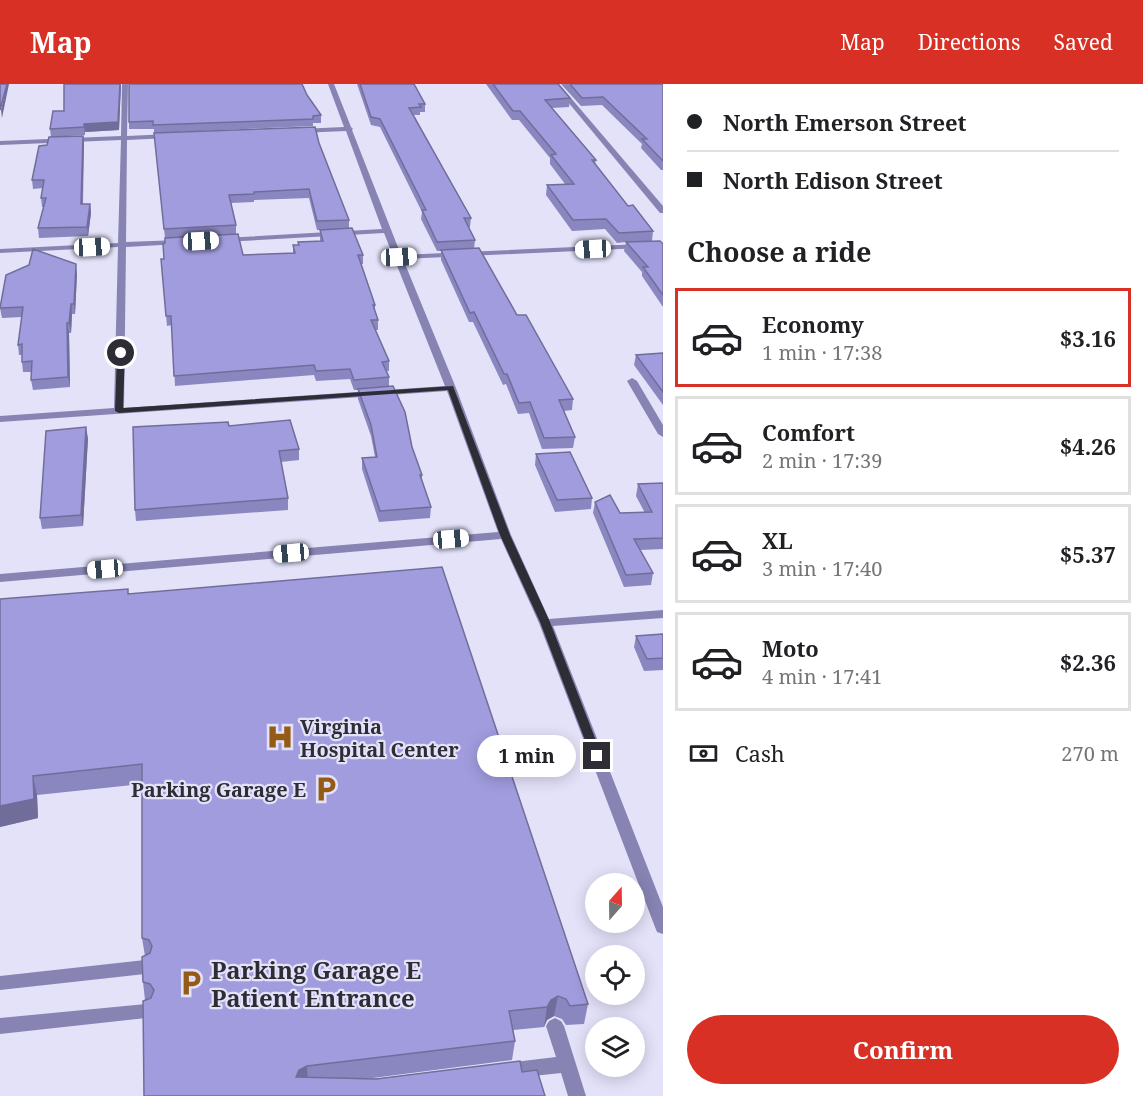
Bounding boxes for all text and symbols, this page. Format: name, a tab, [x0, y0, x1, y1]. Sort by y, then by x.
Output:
text: Map	[30, 23, 92, 61]
text: Map	[840, 28, 885, 56]
text: Directions	[918, 28, 1020, 56]
text: Saved	[1053, 28, 1113, 56]
text: North Emerson Street	[723, 107, 967, 137]
text: North Edison Street	[723, 165, 943, 195]
car	[183, 231, 219, 251]
text: Choose a ride	[687, 233, 872, 270]
car	[74, 237, 110, 257]
car	[575, 239, 611, 259]
car	[381, 247, 417, 267]
text: Economy	[762, 309, 864, 339]
icon: car	[690, 311, 744, 365]
text: $3.16	[1060, 323, 1116, 353]
route start	[107, 339, 134, 366]
text: 1 min · 17:38	[762, 339, 882, 366]
text: Comfort	[762, 417, 855, 447]
icon: car	[690, 419, 744, 473]
text: $4.26	[1060, 431, 1116, 461]
text: 2 min · 17:39	[762, 447, 882, 474]
text: XL	[762, 525, 793, 555]
icon: car	[690, 527, 744, 581]
car	[432, 528, 470, 550]
text: $5.37	[1060, 539, 1116, 569]
car	[272, 542, 310, 564]
text: 3 min · 17:40	[762, 555, 882, 582]
car	[86, 558, 124, 580]
text: Moto	[762, 633, 819, 663]
icon: car	[690, 635, 744, 689]
text: $2.36	[1060, 647, 1116, 677]
text: 4 min · 17:41	[762, 663, 882, 690]
place label: Virginia Hospital Center	[300, 713, 459, 763]
hospital icon: Virginia Hospital Center	[265, 722, 295, 752]
callout: 1 min	[477, 735, 576, 777]
icon: cash	[687, 737, 720, 770]
text: Cash	[735, 738, 785, 768]
text: 270 m	[1061, 740, 1119, 767]
text: 1 min	[498, 742, 555, 769]
route end	[583, 742, 610, 769]
parking icon: Parking Garage E	[311, 774, 341, 804]
place label: Parking Garage E	[131, 776, 306, 803]
north arrow	[585, 873, 645, 933]
map controls	[585, 873, 645, 1077]
button: locate	[585, 945, 645, 1005]
place label: Parking Garage E Patient Entrance	[211, 953, 421, 1014]
parking icon: Parking Garage E Patient Entrance	[176, 968, 206, 998]
button: Confirm	[687, 1015, 1119, 1084]
button: layers	[585, 1017, 645, 1077]

